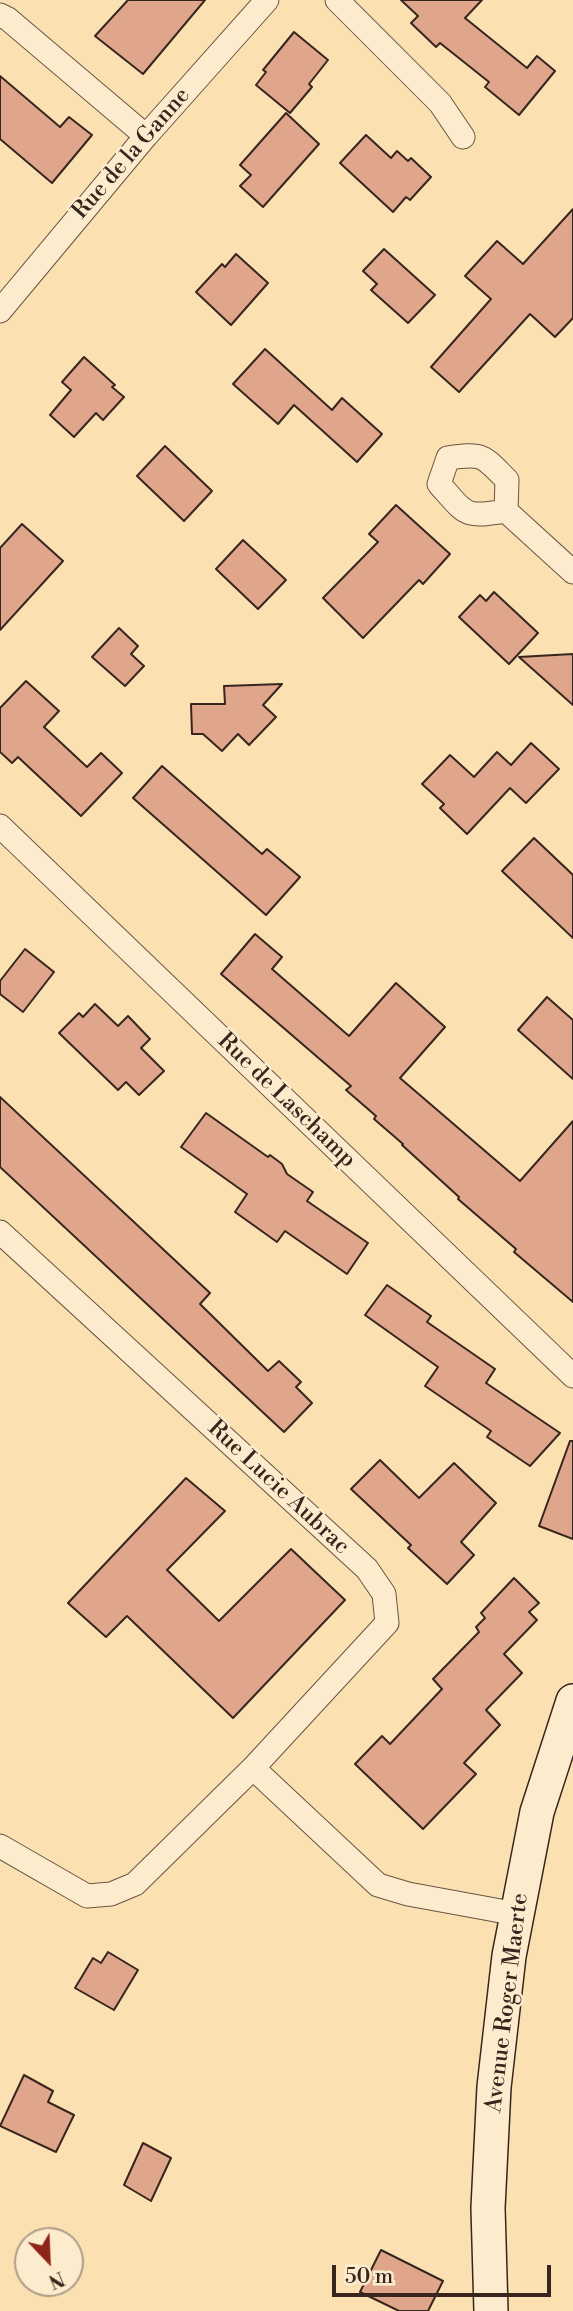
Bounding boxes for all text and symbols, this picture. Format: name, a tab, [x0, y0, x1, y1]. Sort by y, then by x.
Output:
street label: Rue de la Ganne	[67, 82, 197, 226]
street label: Rue de Laschamp	[211, 1028, 361, 1174]
street label: Rue Lucie Aubrac	[201, 1415, 355, 1561]
street label: Avenue Roger Maerte	[481, 1892, 535, 2114]
north arrow	[14, 2227, 84, 2297]
scale bar	[335, 2252, 554, 2296]
text: 50 m	[345, 2264, 393, 2290]
text: N	[45, 2266, 68, 2293]

